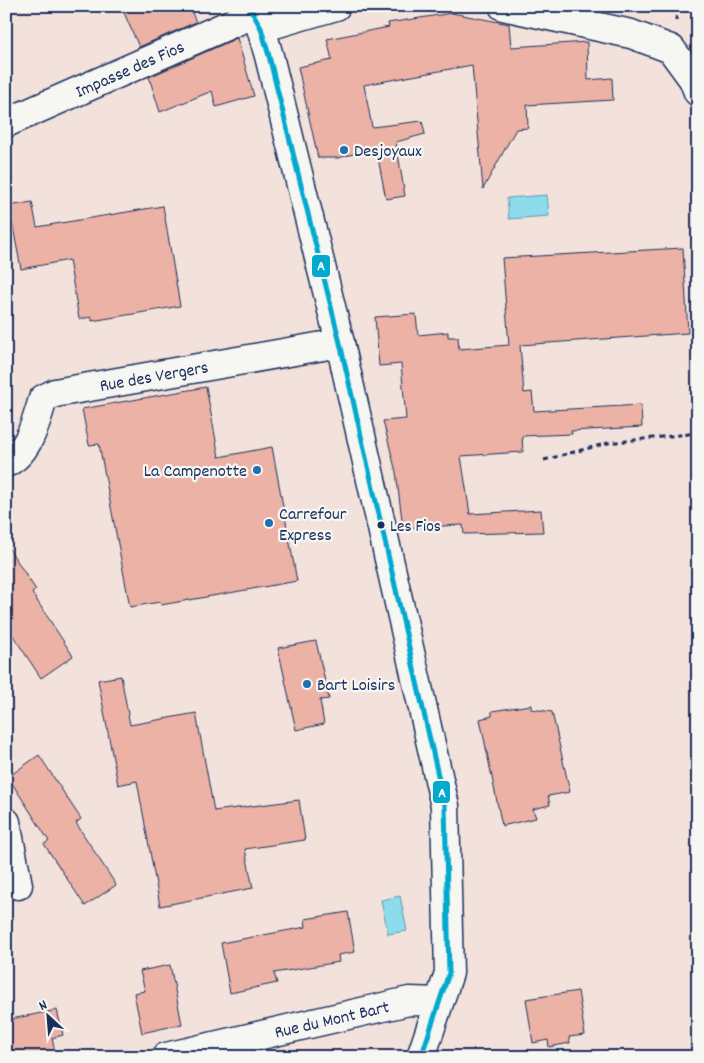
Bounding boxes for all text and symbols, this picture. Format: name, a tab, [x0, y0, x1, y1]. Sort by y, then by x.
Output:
street label: Impasse des Fios	[72, 36, 189, 106]
place label: Desjoyaux	[354, 140, 422, 165]
marker: Desjoyaux	[338, 144, 350, 156]
line badge: A	[311, 254, 331, 278]
text: A	[317, 257, 325, 277]
street label: Rue des Vergers	[98, 356, 211, 400]
place label: La Campenotte	[144, 460, 247, 485]
marker: La Campenotte	[251, 464, 263, 476]
place label: Carrefour Express	[279, 503, 347, 549]
place label: Les Fios	[390, 516, 441, 540]
marker: Carrefour Express	[263, 517, 275, 529]
marker: Les Fios	[376, 520, 386, 530]
place label: Bart Loisirs	[317, 674, 395, 699]
marker: Bart Loisirs	[301, 678, 313, 690]
line badge: A	[432, 780, 451, 804]
text: A	[438, 784, 446, 804]
north arrow	[22, 990, 72, 1040]
text: N	[36, 996, 51, 1017]
street label: Rue du Mont Bart	[272, 996, 392, 1047]

